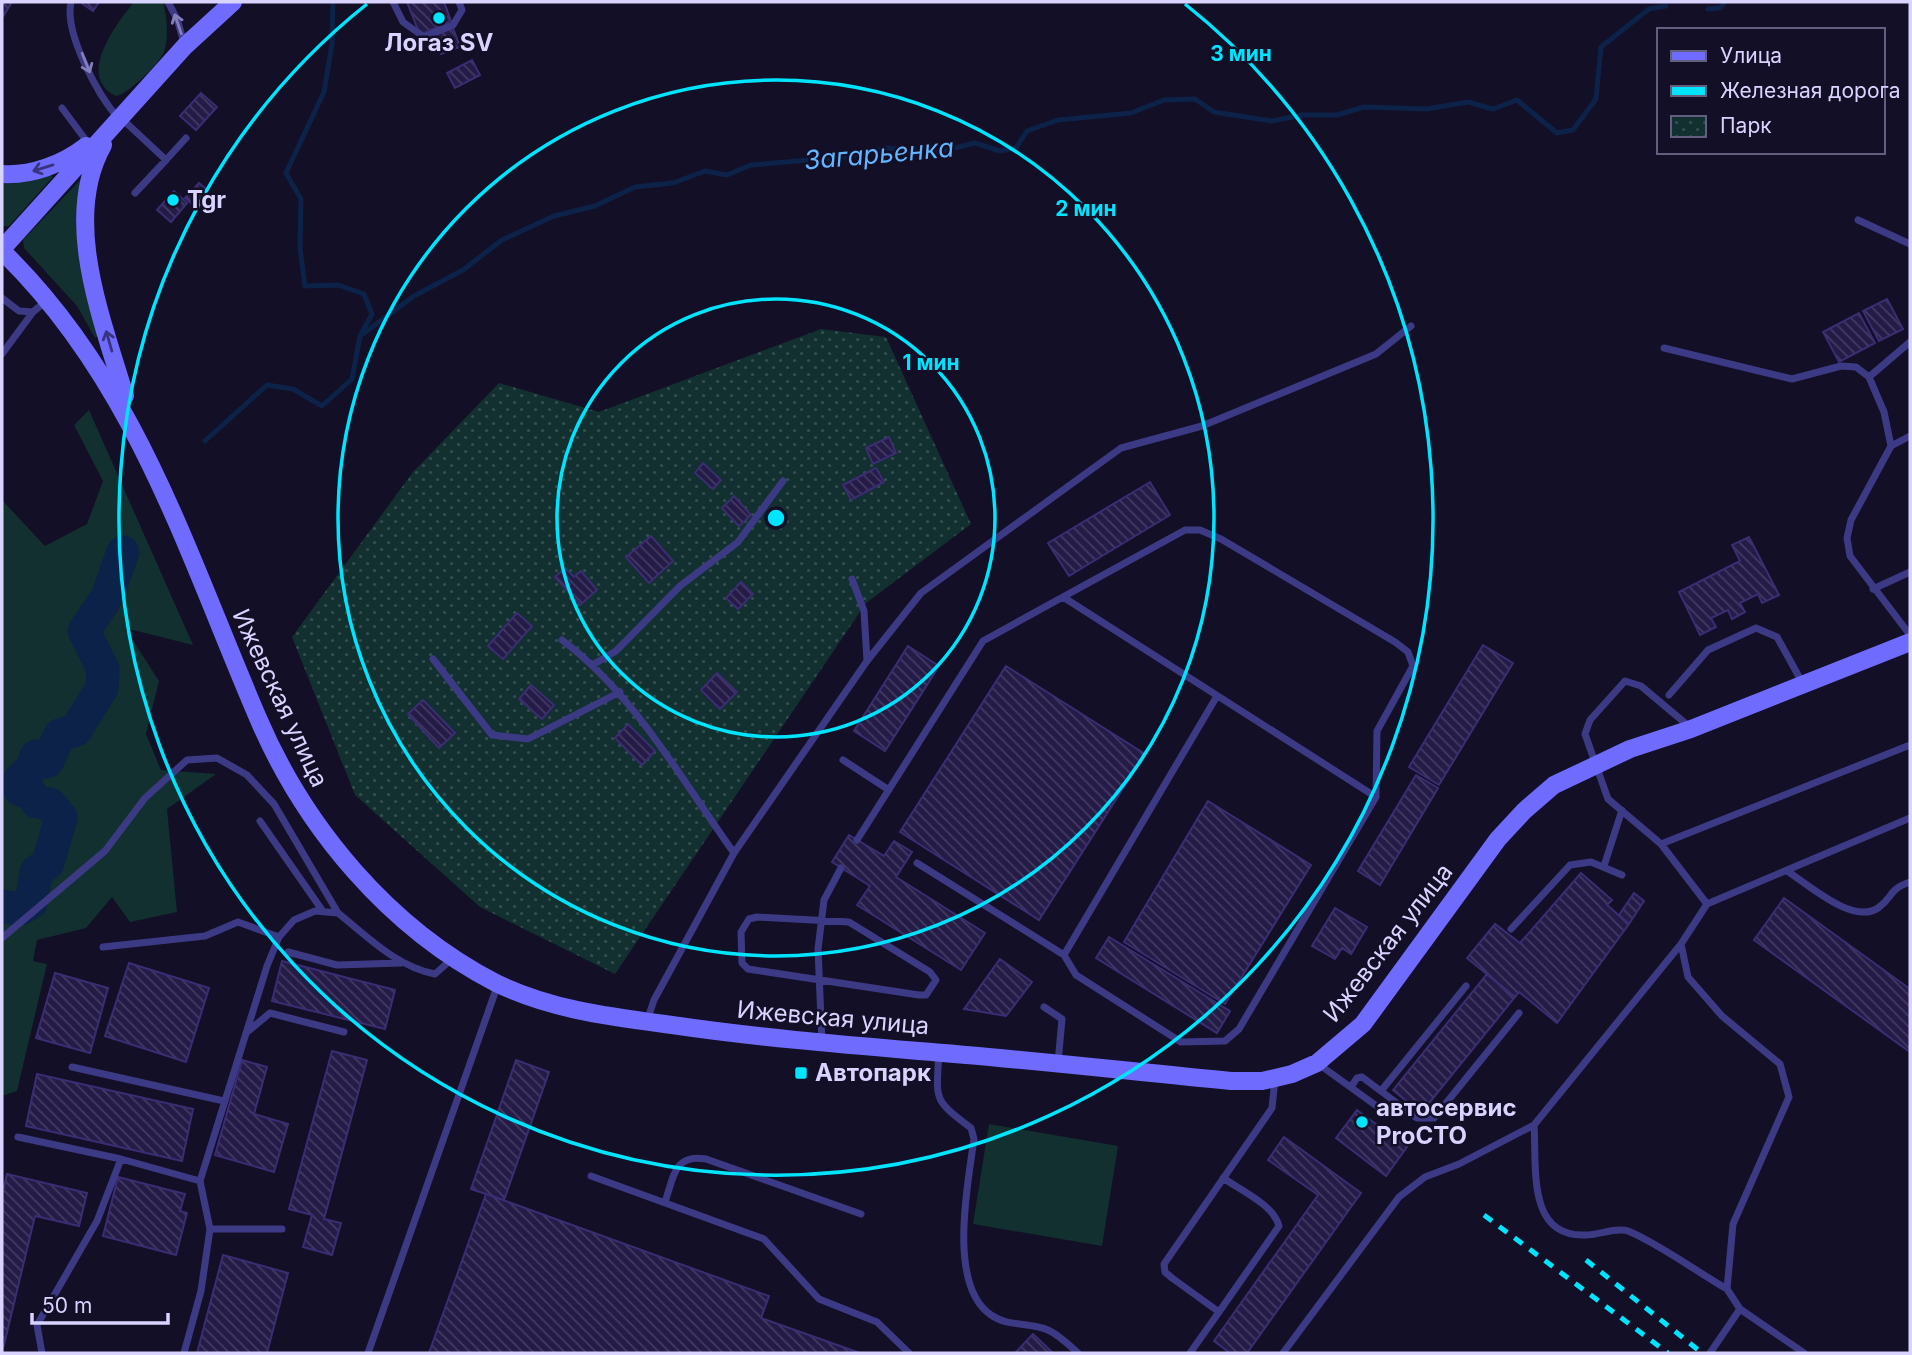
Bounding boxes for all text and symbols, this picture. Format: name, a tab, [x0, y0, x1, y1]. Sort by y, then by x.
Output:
marker: Логаз SV	[431, 10, 447, 26]
one-way arrow	[171, 13, 183, 35]
place label: Логаз SV	[385, 28, 494, 57]
legend	[1657, 28, 1884, 154]
text: 3 мин	[1210, 41, 1272, 66]
text: Улица	[1720, 43, 1782, 68]
one-way arrow	[80, 52, 93, 73]
text: Железная дорога	[1720, 78, 1900, 103]
text: Парк	[1720, 113, 1772, 138]
water label: Загарьенка	[803, 132, 955, 175]
one-way arrow	[32, 162, 54, 175]
place label: Tgr	[187, 185, 226, 214]
marker: Tgr	[165, 192, 181, 208]
text: 2 мин	[1055, 196, 1117, 221]
one-way arrow	[101, 330, 114, 352]
text: 1 мин	[902, 350, 960, 375]
centre of rings	[764, 506, 788, 530]
street label: Ижевская улица	[227, 604, 334, 791]
street label: Ижевская улица	[1317, 858, 1458, 1028]
street label: Ижевская улица	[736, 995, 930, 1040]
place label: Автопарк	[815, 1058, 931, 1087]
marker: Автопарк	[793, 1065, 809, 1081]
place label: автосервис ProСТО	[1376, 1093, 1517, 1150]
marker: автосервис ProСТО	[1354, 1114, 1370, 1130]
scale bar	[32, 1282, 168, 1326]
text: 50 m	[42, 1293, 92, 1318]

